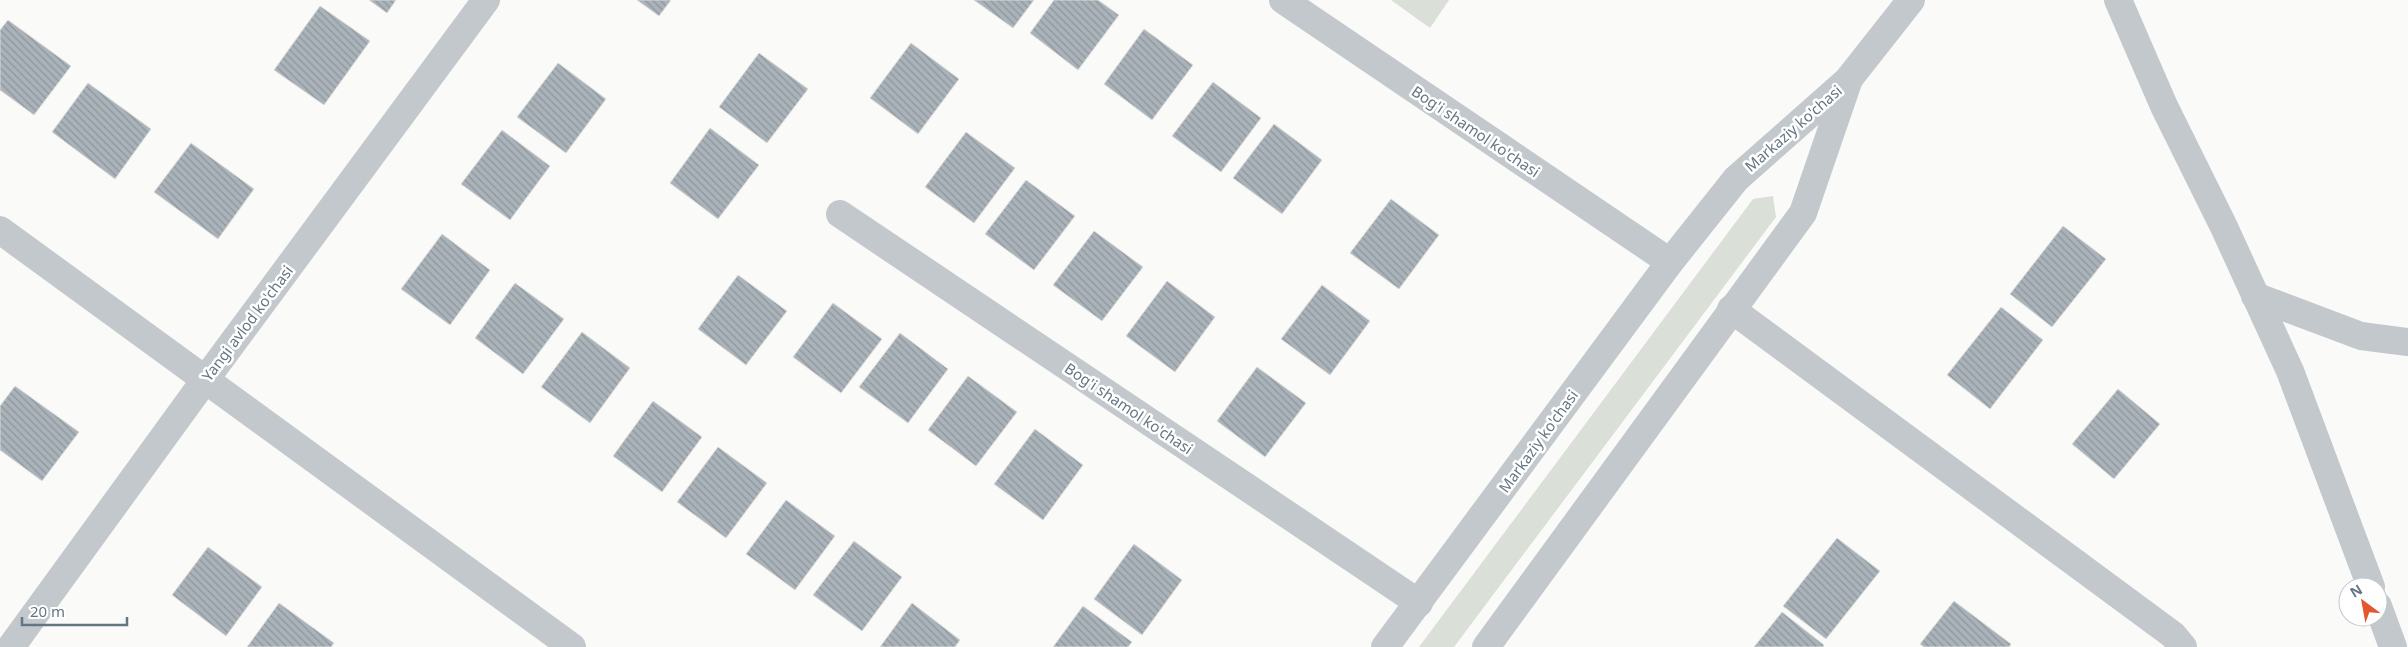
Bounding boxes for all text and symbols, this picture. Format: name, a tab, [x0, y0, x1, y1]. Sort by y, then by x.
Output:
street label: Markaziy ko'chasi	[1740, 80, 1846, 176]
street label: Bog'i shamol ko'chasi	[1408, 81, 1544, 181]
street label: Yangi avlod ko'chasi	[197, 261, 297, 385]
street label: Bog'i shamol ko'chasi	[1061, 358, 1197, 458]
street label: Markaziy ko'chasi	[1494, 386, 1582, 496]
north arrow	[2338, 577, 2388, 627]
text: N	[2346, 579, 2366, 602]
scale bar	[22, 594, 128, 626]
text: 20 m	[30, 601, 65, 621]

